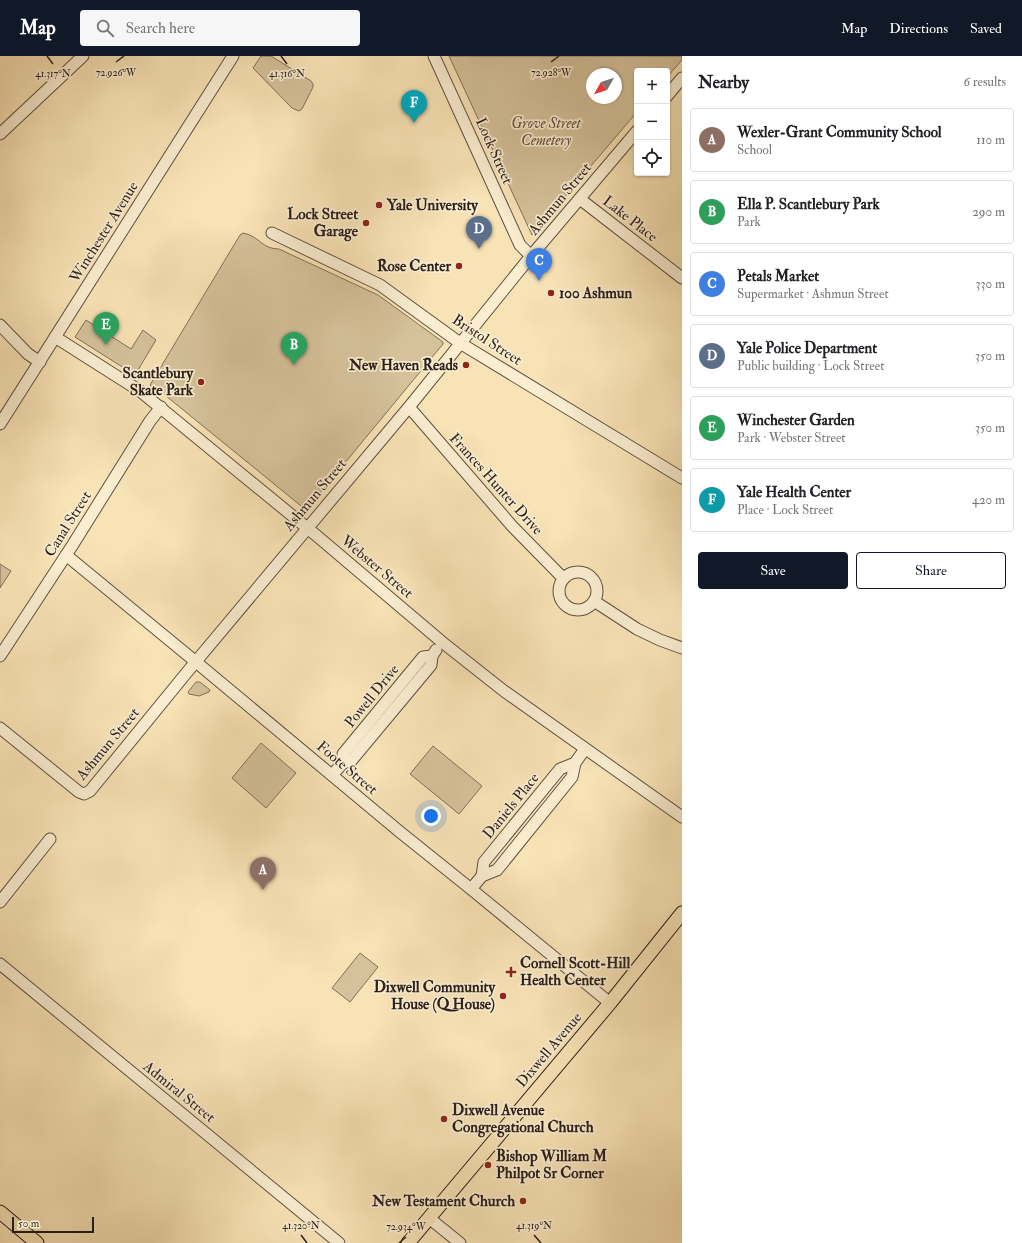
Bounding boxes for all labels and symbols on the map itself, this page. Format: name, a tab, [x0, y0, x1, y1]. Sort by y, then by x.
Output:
text: 72.926°W	[96, 67, 137, 79]
text: 72.928°W	[531, 67, 572, 79]
text: 41.317°N	[35, 68, 71, 80]
text: 41.316°N	[269, 68, 305, 80]
north arrow	[586, 68, 622, 104]
pin: F	[401, 90, 427, 123]
park label: Grove Street Cemetery	[511, 114, 581, 150]
street label: Lock Street	[471, 115, 517, 187]
street label: Ashmun Street	[524, 159, 596, 240]
street label: Winchester Avenue	[65, 178, 143, 287]
street label: Lake Place	[599, 192, 661, 246]
place label: Yale University	[386, 196, 479, 216]
marker: Yale University	[374, 200, 384, 210]
place label: Lock Street Garage	[287, 205, 359, 242]
pin: D	[466, 216, 492, 249]
marker: Lock Street Garage	[361, 218, 371, 228]
pin: C	[526, 248, 552, 281]
place label: Rose Center	[377, 257, 451, 276]
marker: Rose Center	[454, 261, 464, 271]
place label: 100 Ashmun	[559, 284, 633, 303]
marker: 100 Ashmun	[546, 288, 556, 298]
street label: Bristol Street	[448, 310, 526, 370]
pin: E	[93, 312, 119, 345]
pin: B	[281, 332, 307, 365]
place label: New Haven Reads	[348, 356, 458, 375]
marker: New Haven Reads	[461, 360, 471, 370]
place label: Scantlebury Skate Park	[123, 364, 194, 400]
marker: Scantlebury Skate Park	[196, 377, 206, 387]
street label: Frances Hunter Drive	[445, 429, 547, 539]
street label: Ashmun Street	[279, 455, 351, 536]
street label: Canal Street	[40, 487, 96, 560]
street label: Webster Street	[336, 531, 417, 603]
street label: Powell Drive	[341, 660, 403, 732]
street label: Ashmun Street	[72, 704, 144, 785]
street label: Foote Street	[313, 737, 382, 799]
street label: Daniels Place	[479, 769, 543, 843]
your location	[421, 806, 441, 826]
pin: A	[250, 857, 276, 890]
place label: Cornell Scott-Hill Health Center	[520, 954, 630, 990]
marker: Cornell Scott-Hill Health Center	[505, 966, 517, 978]
place label: Dixwell Community House (Q House)	[374, 978, 496, 1014]
marker: Dixwell Community House (Q House)	[498, 991, 508, 1001]
street label: Dixwell Avenue	[512, 1008, 586, 1092]
street label: Admiral Street	[138, 1056, 219, 1127]
place label: Dixwell Avenue Congregational Church	[452, 1101, 594, 1138]
marker: Dixwell Avenue Congregational Church	[439, 1114, 449, 1124]
place label: Bishop William M Philpot Sr Corner	[496, 1147, 608, 1184]
marker: Bishop William M Philpot Sr Corner	[483, 1160, 493, 1170]
place label: New Testament Church	[371, 1192, 515, 1211]
marker: New Testament Church	[518, 1196, 528, 1206]
scale bar	[12, 1215, 94, 1234]
text: 41.320°N	[282, 1220, 320, 1232]
text: 41.319°N	[516, 1220, 552, 1232]
text: 72.934°W	[386, 1221, 427, 1233]

